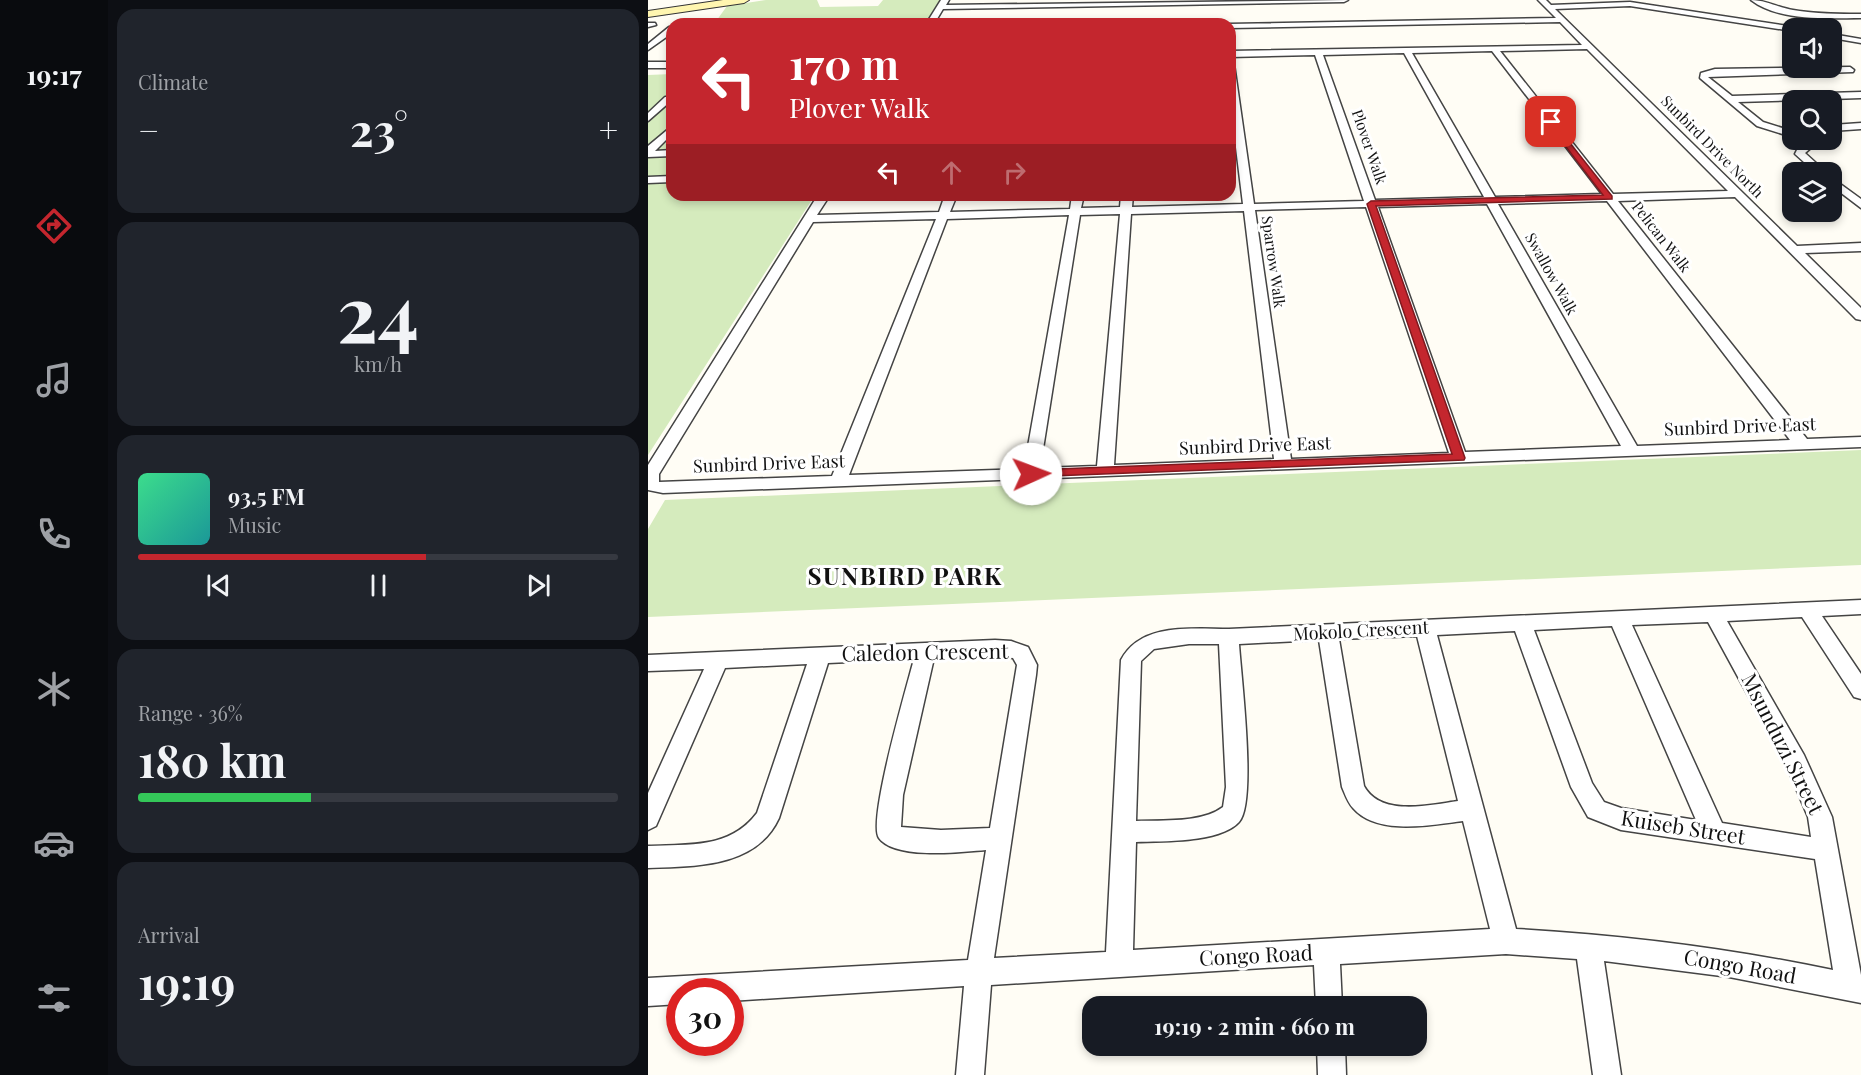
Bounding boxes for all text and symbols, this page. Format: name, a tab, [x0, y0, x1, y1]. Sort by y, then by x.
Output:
map controls	[1782, 18, 1842, 222]
button: sound	[1782, 18, 1842, 78]
text: 170 m	[789, 35, 899, 91]
icon: left	[690, 42, 768, 120]
text: 19:17	[26, 56, 82, 92]
text: Climate	[138, 68, 208, 95]
text: Plover Walk	[789, 89, 930, 125]
button: search	[1782, 90, 1842, 150]
street label: Sunbird Drive North	[1657, 91, 1768, 202]
pin	[1525, 96, 1576, 147]
text: 23°	[350, 98, 408, 158]
icon: arrive	[1534, 105, 1567, 138]
street label: Plover Walk	[1348, 106, 1392, 188]
text: −	[138, 107, 159, 151]
text: +	[599, 107, 618, 151]
icon: left	[872, 156, 905, 189]
icon: ahead	[935, 156, 968, 189]
icon: right	[998, 156, 1031, 189]
button: layers	[1782, 162, 1842, 222]
street label: Pelican Walk	[1628, 197, 1696, 276]
icon: directions	[33, 205, 75, 247]
street label: Sparrow Walk	[1258, 215, 1290, 310]
street label: Swallow Walk	[1521, 229, 1583, 319]
text: 24	[337, 259, 419, 363]
text: km/h	[354, 350, 402, 377]
icon: music	[33, 359, 75, 401]
street label: Sunbird Drive East	[1664, 411, 1817, 441]
street label: Sunbird Drive East	[1179, 430, 1332, 460]
position arrow	[999, 442, 1063, 506]
street label: Sunbird Drive East	[693, 448, 846, 478]
text: 93.5 FM	[228, 481, 305, 511]
text: Music	[228, 511, 281, 538]
icon: phone	[33, 513, 75, 555]
district label: SUNBIRD PARK	[807, 559, 1003, 591]
icon: previous	[202, 569, 235, 602]
icon: pause	[362, 569, 395, 602]
icon: next	[522, 569, 555, 602]
street label: Mokolo Crescent	[1293, 614, 1430, 646]
street label: Caledon Crescent	[841, 636, 1009, 666]
icon: climate	[33, 668, 75, 710]
street label: Msunduzi Street	[1736, 668, 1832, 819]
text: Range · 36%	[138, 699, 243, 726]
text: 180 km	[138, 729, 287, 789]
street label: Kuiseb Street	[1619, 802, 1748, 850]
icon: car	[33, 822, 75, 864]
text: Arrival	[138, 921, 200, 948]
street label: Congo Road	[1198, 937, 1313, 971]
street label: Congo Road	[1682, 941, 1799, 989]
text: 19:19	[138, 951, 235, 1011]
icon: filters	[33, 977, 75, 1019]
speed limit sign: 30	[666, 978, 744, 1056]
text: 19:19 · 2 min · 660 m	[1154, 1011, 1355, 1041]

